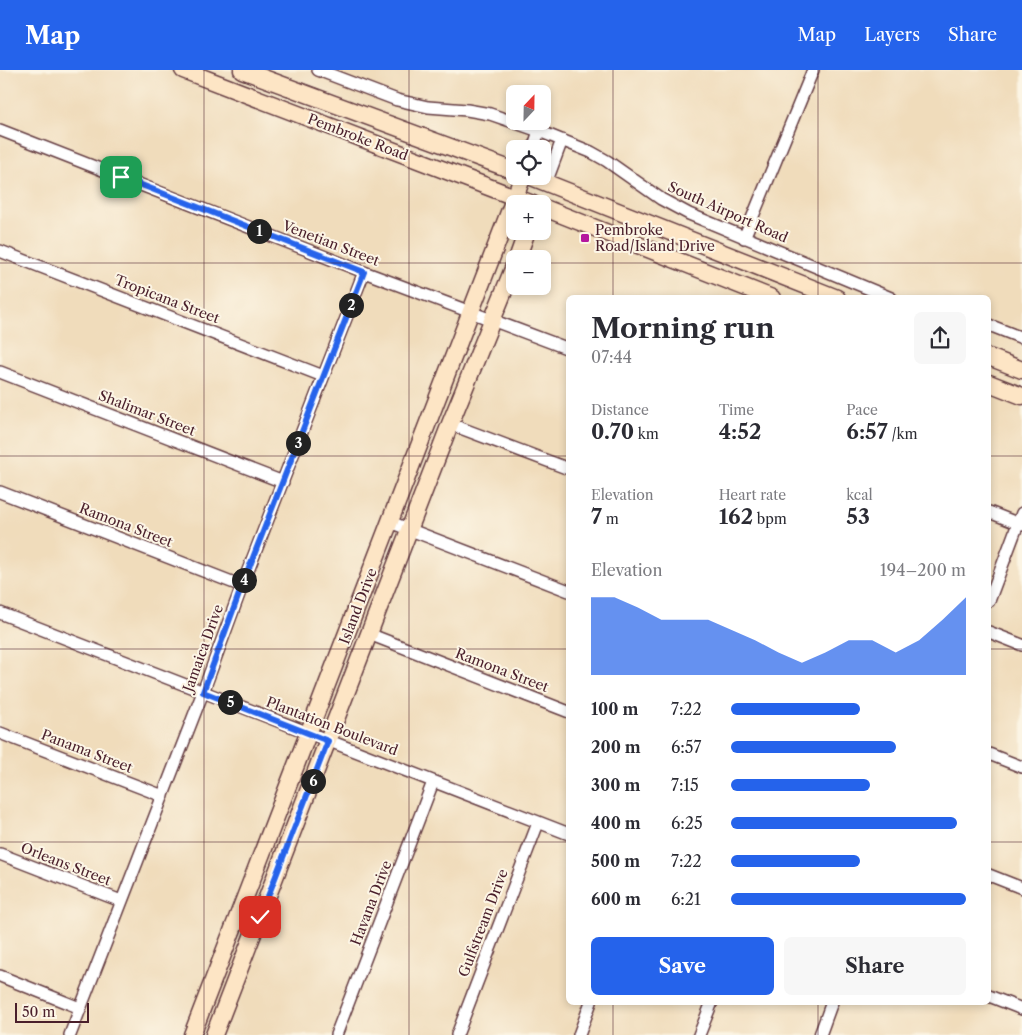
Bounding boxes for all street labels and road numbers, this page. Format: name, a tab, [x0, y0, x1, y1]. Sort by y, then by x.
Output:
street label: Pembroke Road	[305, 110, 411, 165]
street label: South Airport Road	[665, 177, 791, 247]
street label: Venetian Street	[279, 216, 382, 270]
street label: Tropicana Street	[112, 271, 222, 327]
street label: Shalimar Street	[96, 386, 198, 440]
street label: Ramona Street	[77, 499, 175, 551]
street label: Island Drive	[335, 565, 381, 647]
street label: Jamaica Drive	[178, 602, 227, 696]
street label: Ramona Street	[453, 644, 551, 696]
street label: Plantation Boulevard	[264, 693, 401, 760]
street label: Panama Street	[39, 725, 135, 777]
street label: Orleans Street	[18, 839, 114, 889]
street label: Havana Drive	[347, 858, 396, 948]
street label: Gulfstream Drive	[454, 866, 512, 979]

